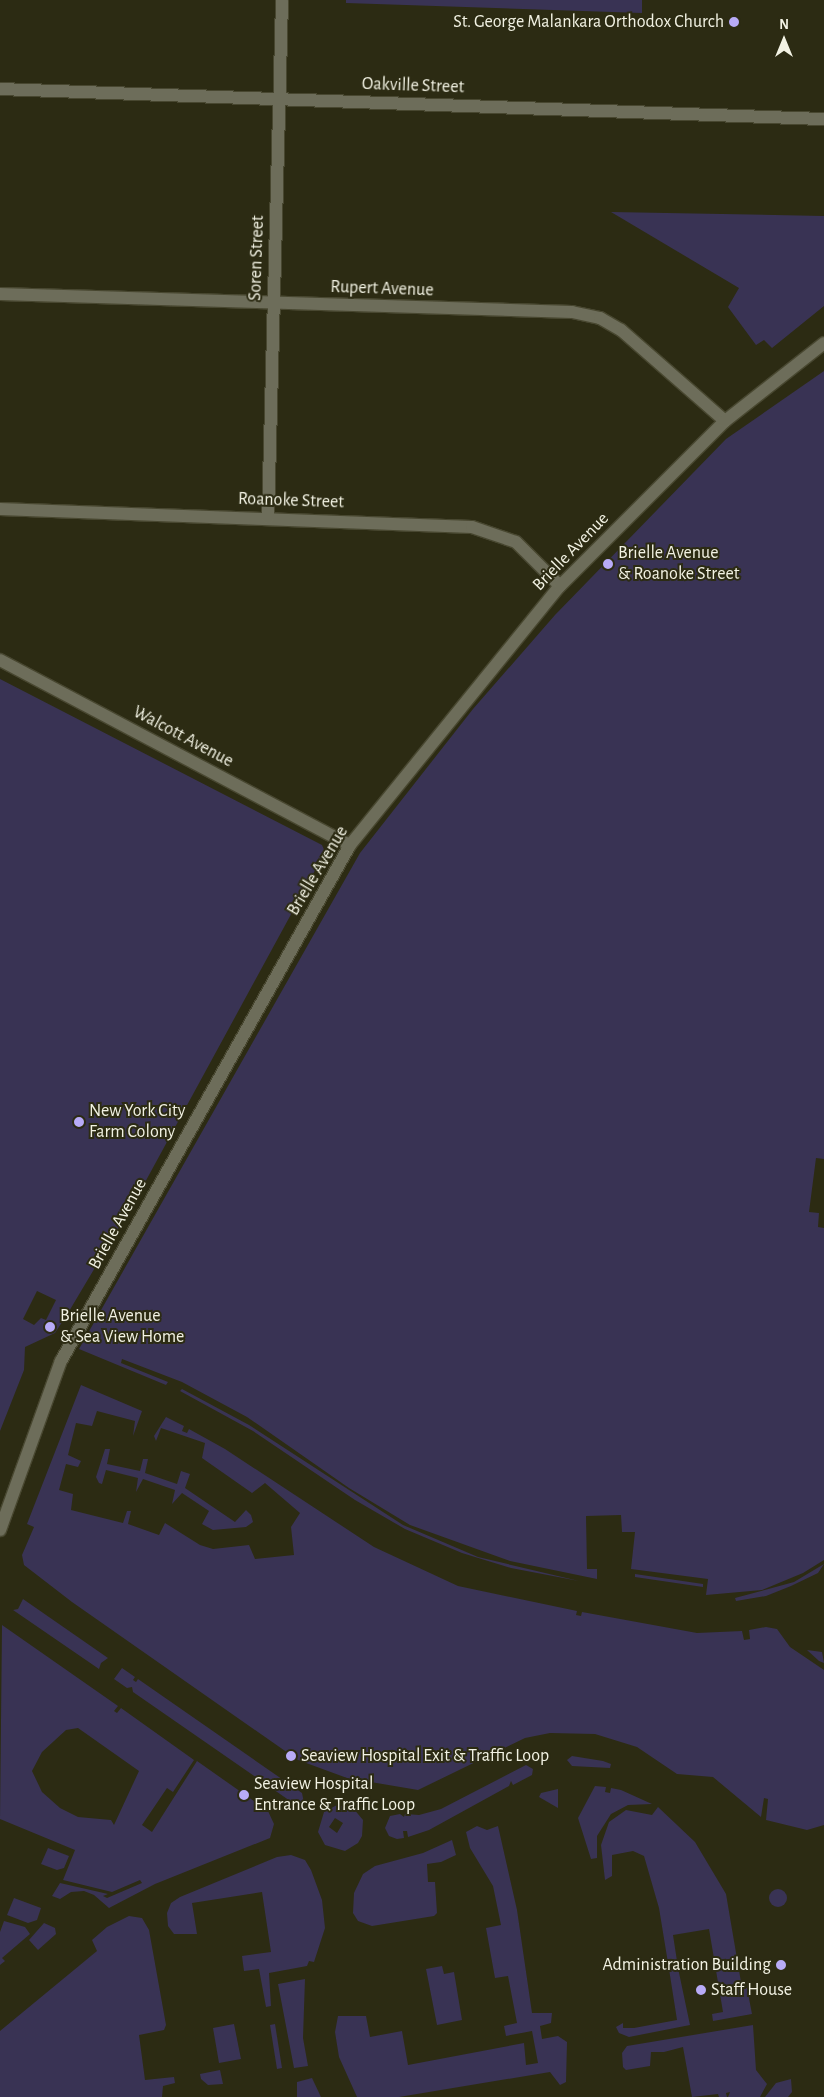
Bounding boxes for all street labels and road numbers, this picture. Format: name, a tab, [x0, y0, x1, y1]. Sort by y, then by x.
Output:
street label: Oakville Street	[361, 73, 465, 99]
street label: Soren Street	[245, 215, 269, 301]
street label: Rupert Avenue	[330, 276, 434, 302]
street label: Roanoke Street	[238, 488, 344, 514]
street label: Brielle Avenue	[528, 508, 614, 596]
street label: Walcott Avenue	[129, 702, 237, 772]
street label: Brielle Avenue	[283, 822, 353, 920]
street label: Brielle Avenue	[84, 1175, 152, 1273]

